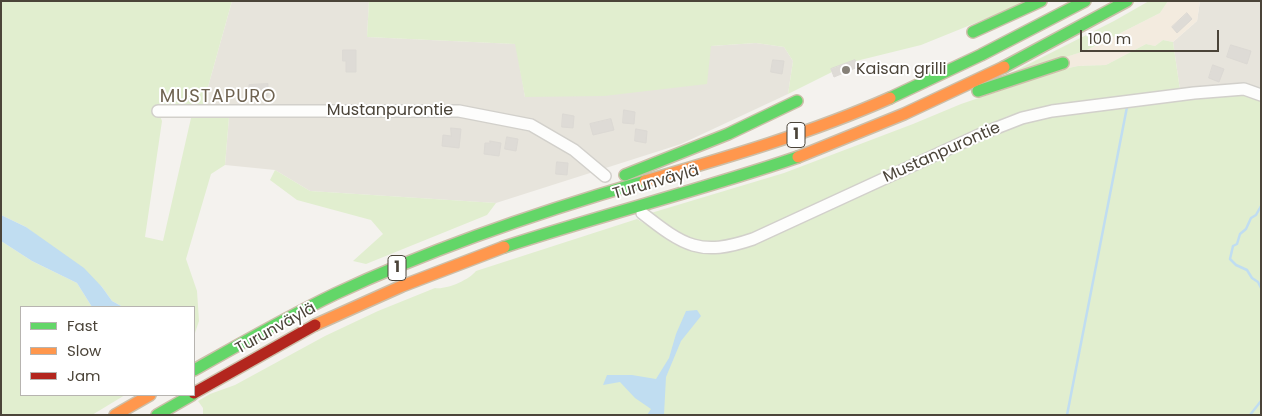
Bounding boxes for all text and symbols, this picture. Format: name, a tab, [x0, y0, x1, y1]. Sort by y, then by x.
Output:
scale bar	[1082, 20, 1221, 52]
text: 100 m	[1088, 28, 1131, 49]
place label: Kaisan grilli	[856, 60, 947, 80]
marker: Kaisan grilli	[840, 64, 852, 76]
district label: MUSTAPURO	[159, 86, 277, 108]
street label: Mustanpurontie	[327, 101, 453, 121]
street label: Mustanpurontie	[880, 119, 1004, 187]
road number: 1	[787, 122, 805, 148]
street label: Turunväylä	[611, 162, 701, 204]
road number: 1	[388, 256, 406, 280]
street label: Turunväylä	[232, 299, 320, 359]
legend	[20, 306, 195, 396]
text: Fast	[67, 315, 98, 336]
text: Slow	[67, 340, 101, 361]
text: Jam	[67, 365, 101, 386]

